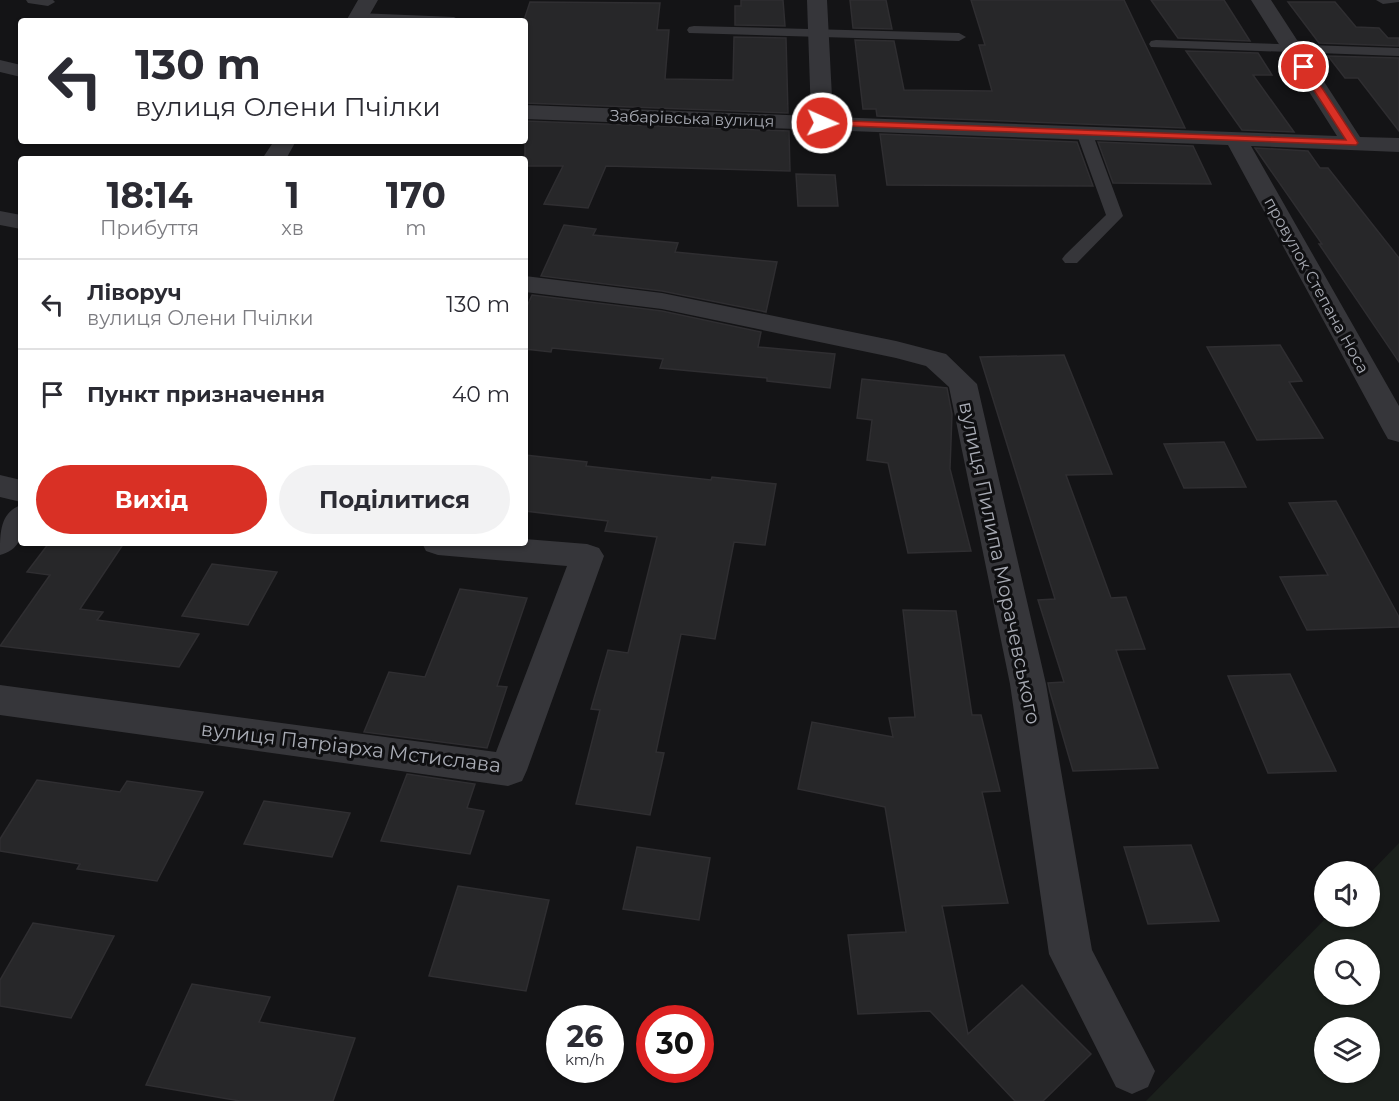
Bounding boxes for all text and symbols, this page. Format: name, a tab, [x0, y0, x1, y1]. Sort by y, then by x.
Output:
text: 130 m	[135, 38, 261, 90]
pin	[1278, 41, 1329, 92]
icon: left	[36, 42, 114, 120]
icon: arrive	[1287, 50, 1320, 83]
text: вулиця Олени Пчілки	[135, 90, 441, 123]
position arrow	[790, 91, 854, 155]
street label: Забарівська вулиця	[609, 106, 775, 131]
text: 18:14	[106, 173, 193, 217]
text: 1	[285, 173, 300, 217]
text: 170	[386, 173, 446, 217]
street label: провулок Степана Носа	[1260, 194, 1373, 377]
text: Прибуття	[100, 216, 199, 240]
text: хв	[281, 216, 304, 240]
text: m	[405, 216, 427, 240]
text: Ліворуч	[87, 279, 182, 306]
icon: left	[36, 288, 69, 321]
text: 130 m	[446, 291, 510, 318]
text: вулиця Олени Пчілки	[87, 306, 313, 330]
icon: arrive	[36, 378, 69, 411]
text: Пункт призначення	[87, 381, 325, 408]
text: 40 m	[452, 381, 510, 408]
street label: вулиця Пилипа Морачевського	[954, 399, 1046, 727]
button: Вихід	[36, 465, 267, 534]
button: Поділитися	[279, 465, 510, 534]
street label: вулиця Патріарха Мстислава	[200, 717, 502, 777]
map controls	[1314, 861, 1380, 1083]
button: sound	[1314, 861, 1380, 927]
button: search	[1314, 939, 1380, 1005]
speed limit sign: 30	[636, 1005, 714, 1083]
button: layers	[1314, 1017, 1380, 1083]
text: 26	[567, 1018, 603, 1055]
text: km/h	[565, 1050, 605, 1069]

